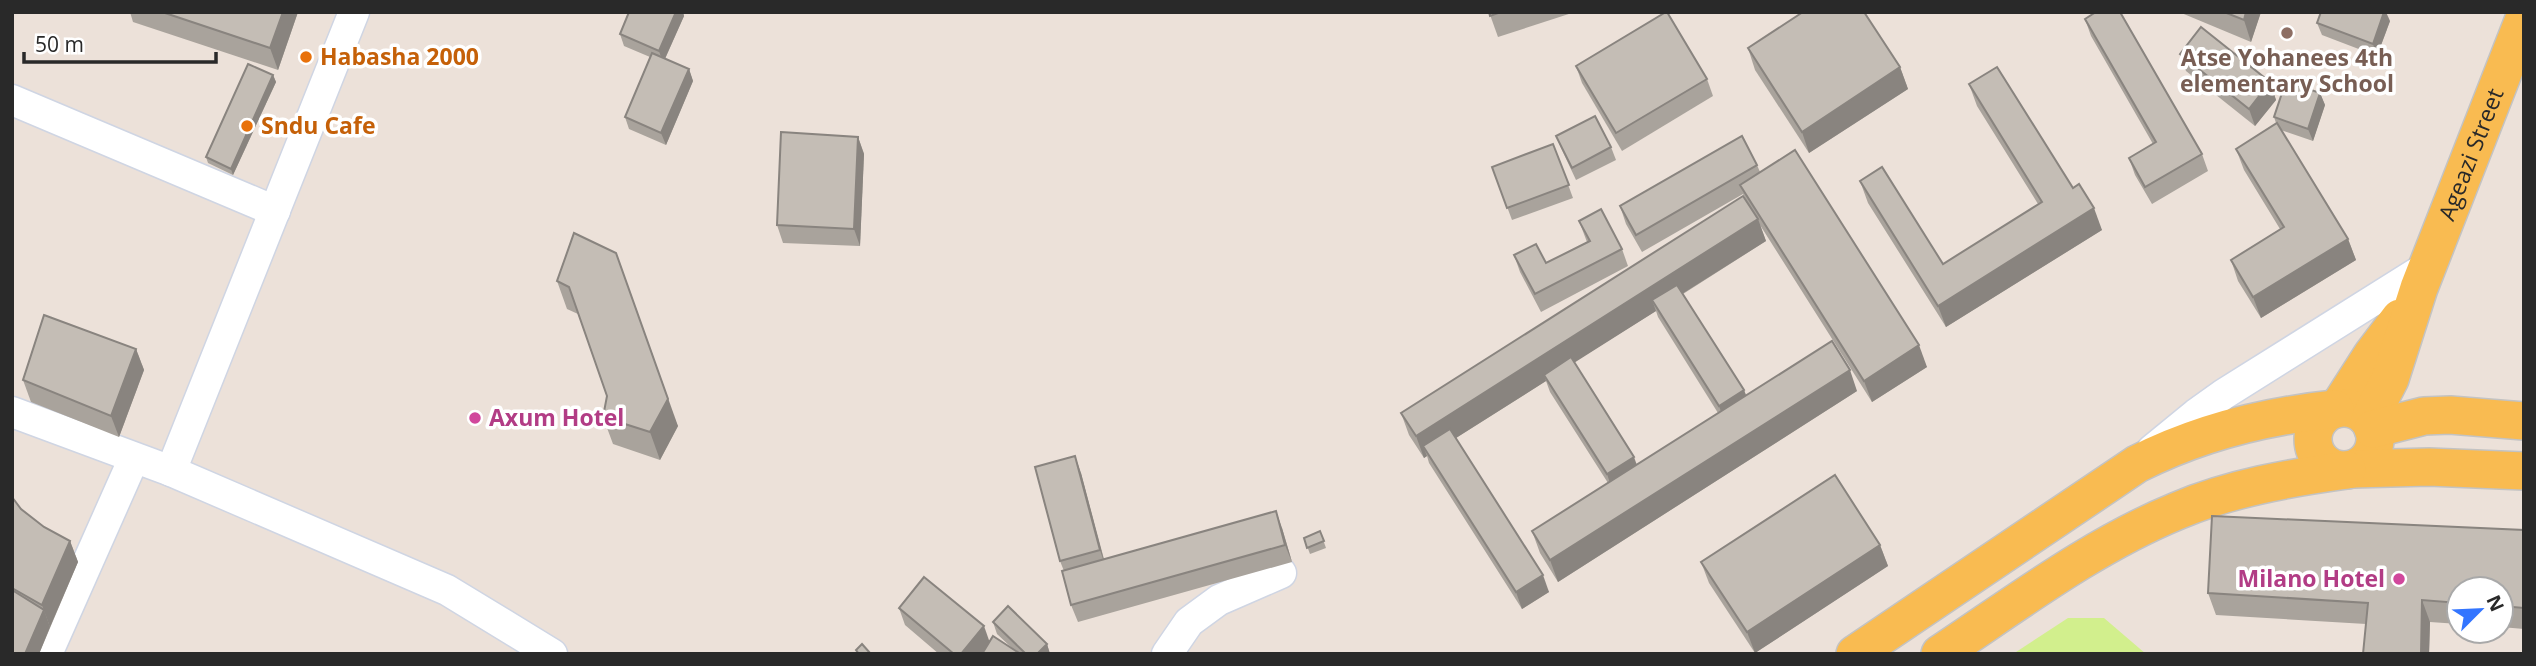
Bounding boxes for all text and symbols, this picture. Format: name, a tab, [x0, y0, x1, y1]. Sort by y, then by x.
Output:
scale bar	[24, 21, 217, 65]
marker: Atse Yohanees 4th elementary School	[2279, 25, 2295, 41]
text: 50 m	[35, 30, 84, 58]
place label: Habasha 2000	[320, 40, 479, 72]
place label: Atse Yohanees 4th elementary School	[2180, 41, 2394, 99]
marker: Habasha 2000	[298, 49, 314, 65]
street label: Ageazi Street	[2430, 83, 2511, 225]
place label: Sndu Cafe	[261, 109, 375, 141]
marker: Sndu Cafe	[239, 118, 255, 134]
place label: Axum Hotel	[489, 401, 624, 433]
marker: Axum Hotel	[467, 410, 483, 426]
place label: Milano Hotel	[2238, 562, 2385, 594]
marker: Milano Hotel	[2391, 571, 2407, 587]
north arrow	[2445, 575, 2515, 645]
text: N	[2481, 591, 2511, 615]

